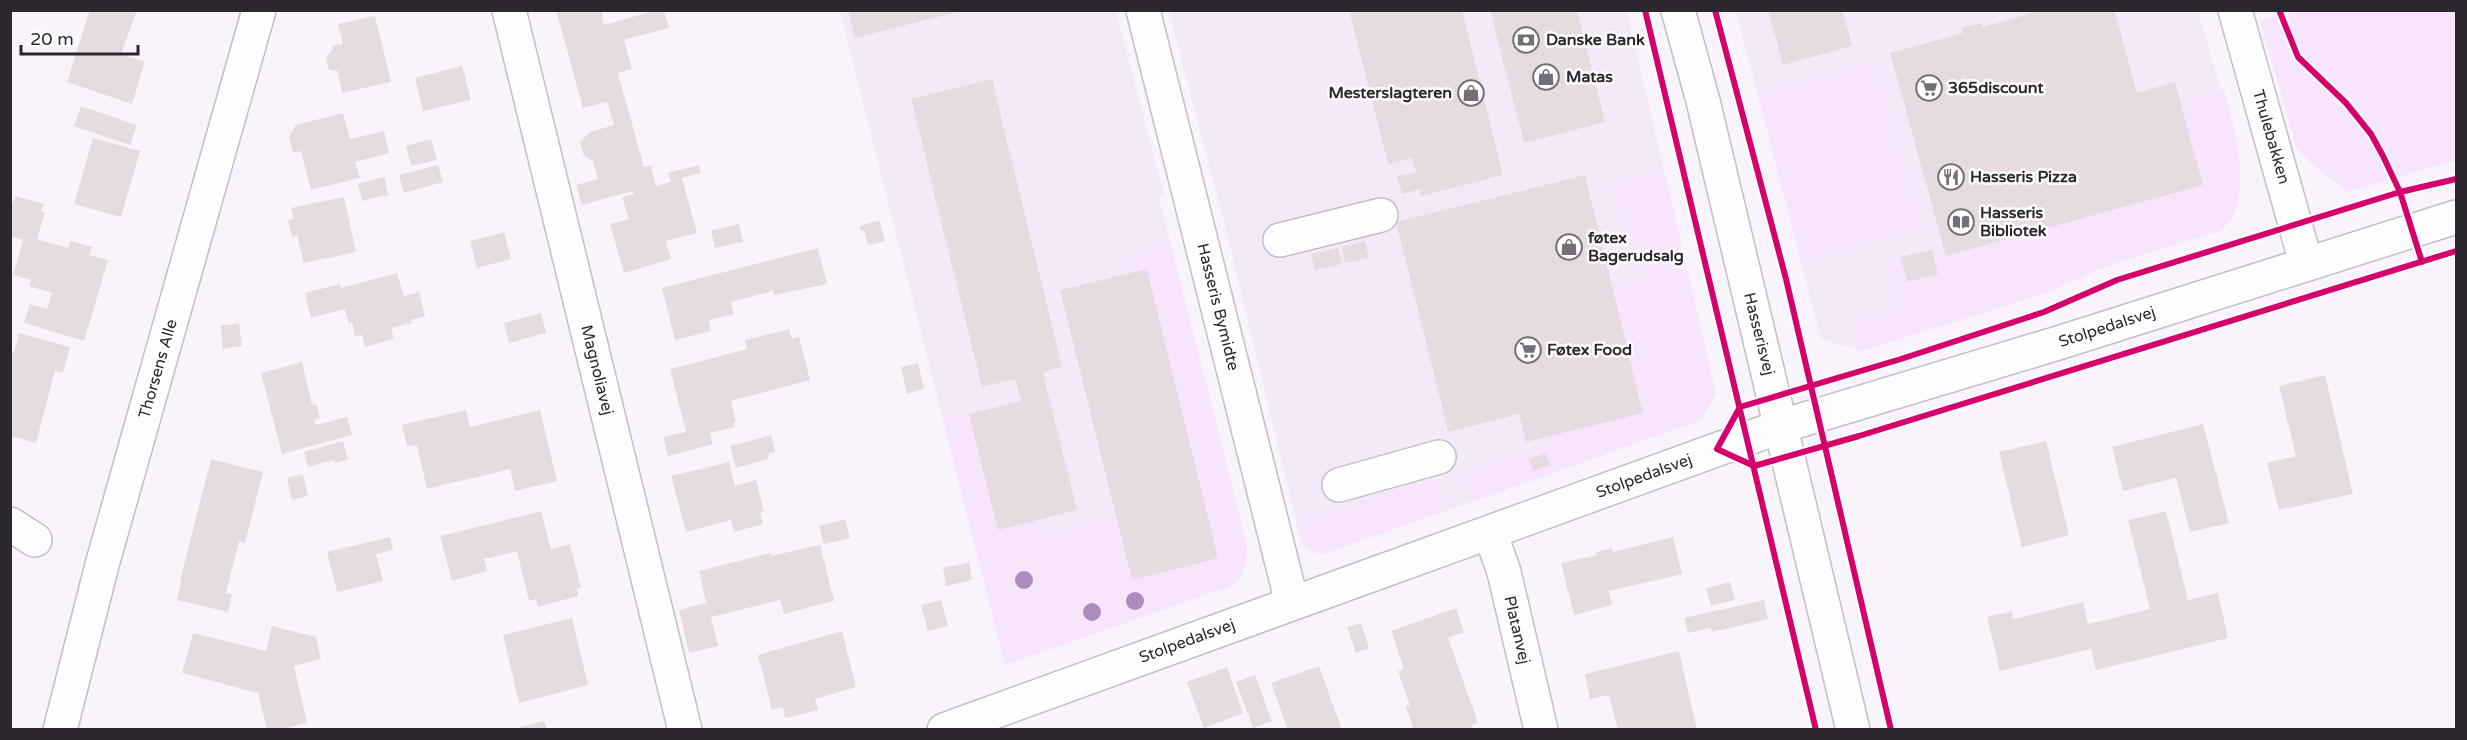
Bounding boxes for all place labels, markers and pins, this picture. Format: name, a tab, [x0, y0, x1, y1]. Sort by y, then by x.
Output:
bank icon: Danske Bank	[1511, 25, 1541, 55]
place label: Danske Bank	[1546, 30, 1645, 50]
shop icon: Matas	[1531, 62, 1561, 92]
place label: Matas	[1566, 67, 1613, 87]
supermarket icon: 365discount	[1914, 73, 1944, 103]
shop icon: Mesterslagteren	[1456, 78, 1486, 108]
place label: 365discount	[1948, 78, 2044, 98]
place label: Mesterslagteren	[1328, 83, 1452, 103]
restaurant icon: Hasseris Pizza	[1936, 162, 1966, 192]
place label: Hasseris Pizza	[1970, 167, 2077, 187]
place label: Hasseris Bibliotek	[1980, 203, 2047, 241]
library icon: Hasseris Bibliotek	[1946, 207, 1976, 237]
place label: føtex Bagerudsalg	[1587, 228, 1684, 266]
shop icon: føtex Bagerudsalg	[1554, 232, 1584, 262]
supermarket icon: Føtex Food	[1513, 335, 1543, 365]
place label: Føtex Food	[1547, 340, 1632, 360]

